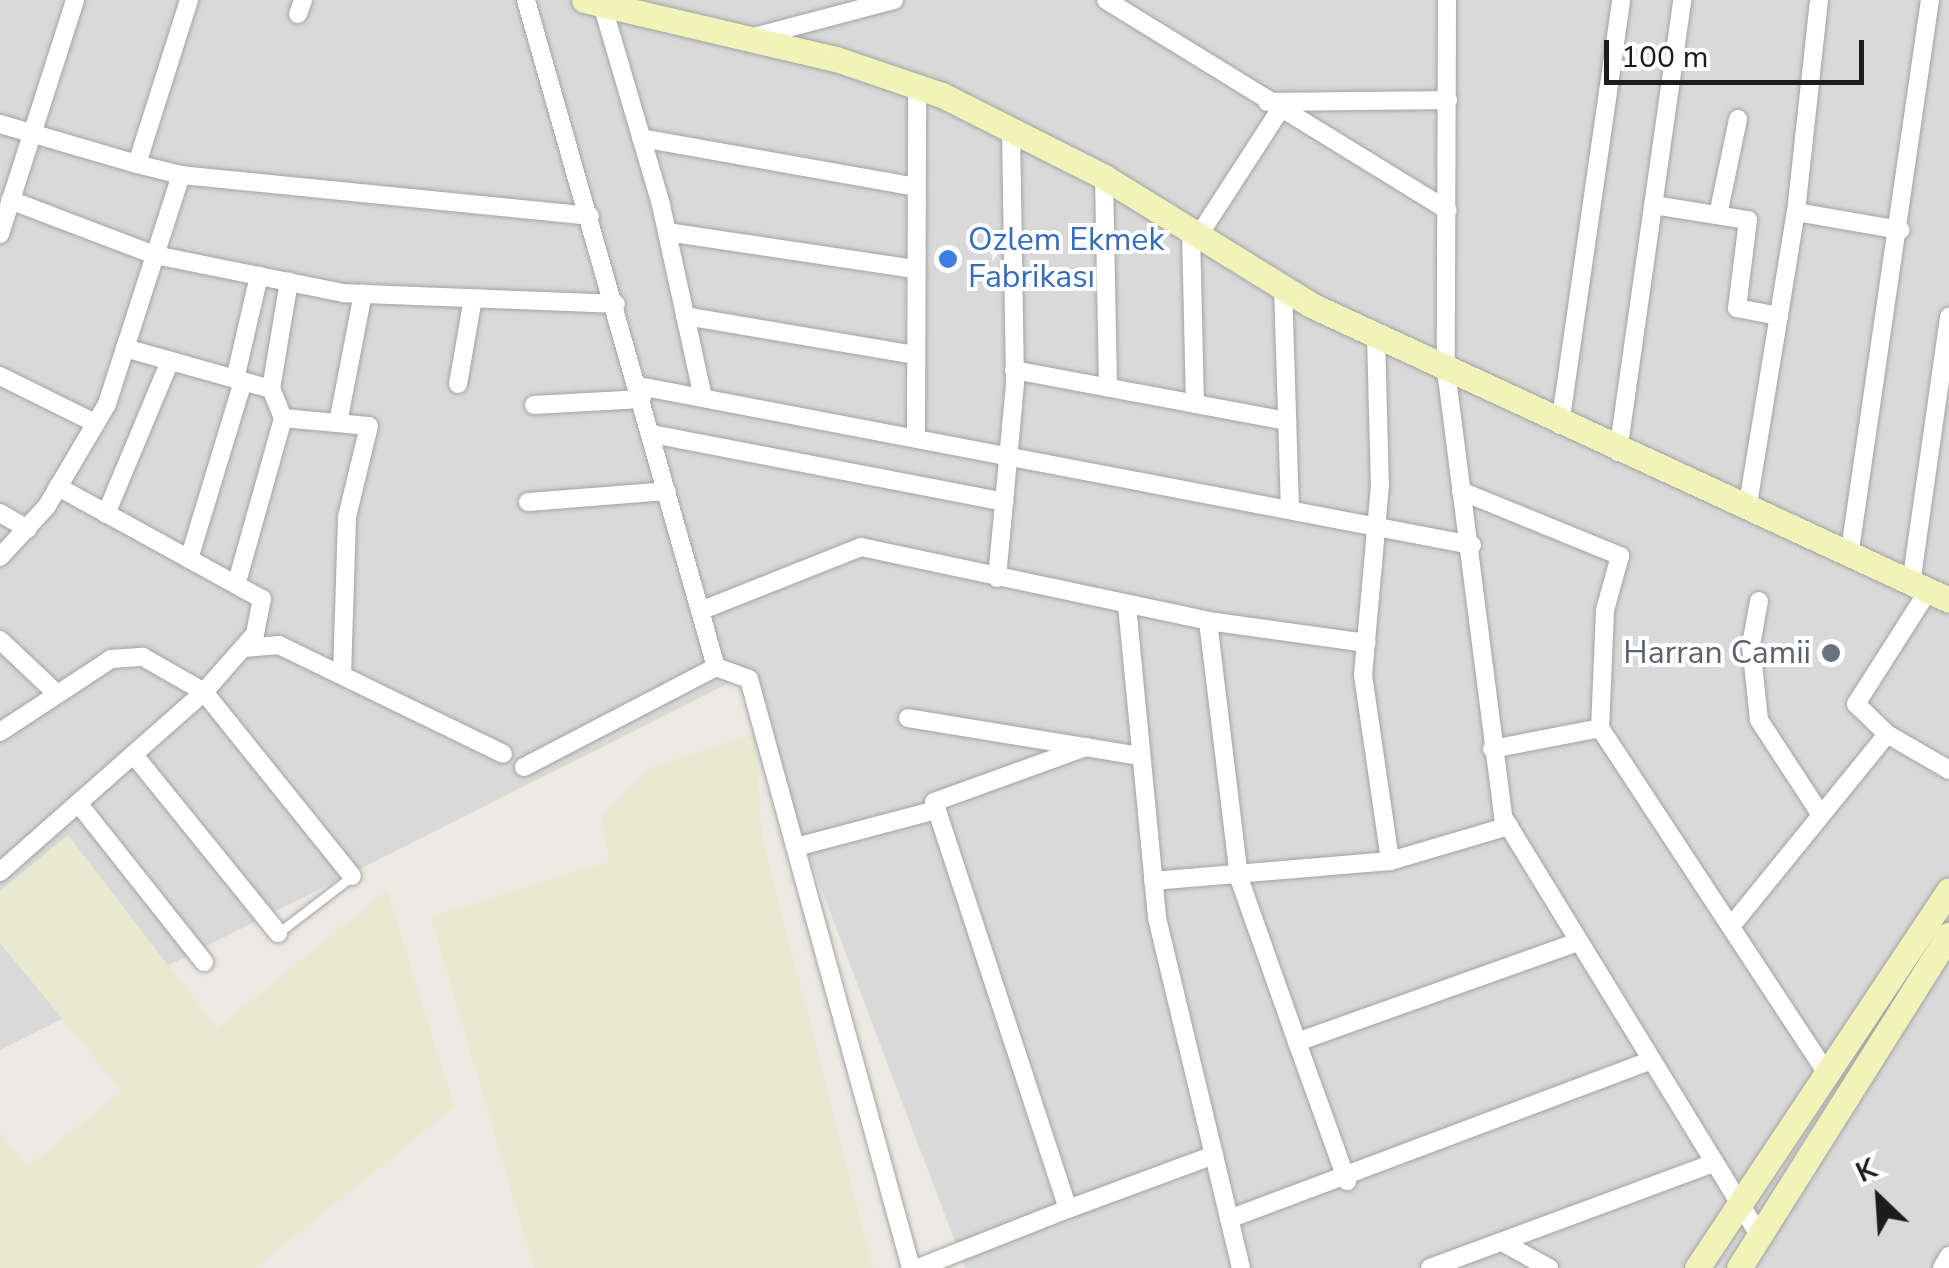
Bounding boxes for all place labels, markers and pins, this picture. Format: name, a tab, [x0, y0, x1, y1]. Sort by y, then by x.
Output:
place label: Ozlem Ekmek Fabrikası	[968, 222, 1164, 297]
marker: Ozlem Ekmek Fabrikası	[937, 248, 959, 270]
place label: Harran Camii	[1623, 634, 1811, 672]
marker: Harran Camii	[1820, 642, 1842, 664]

